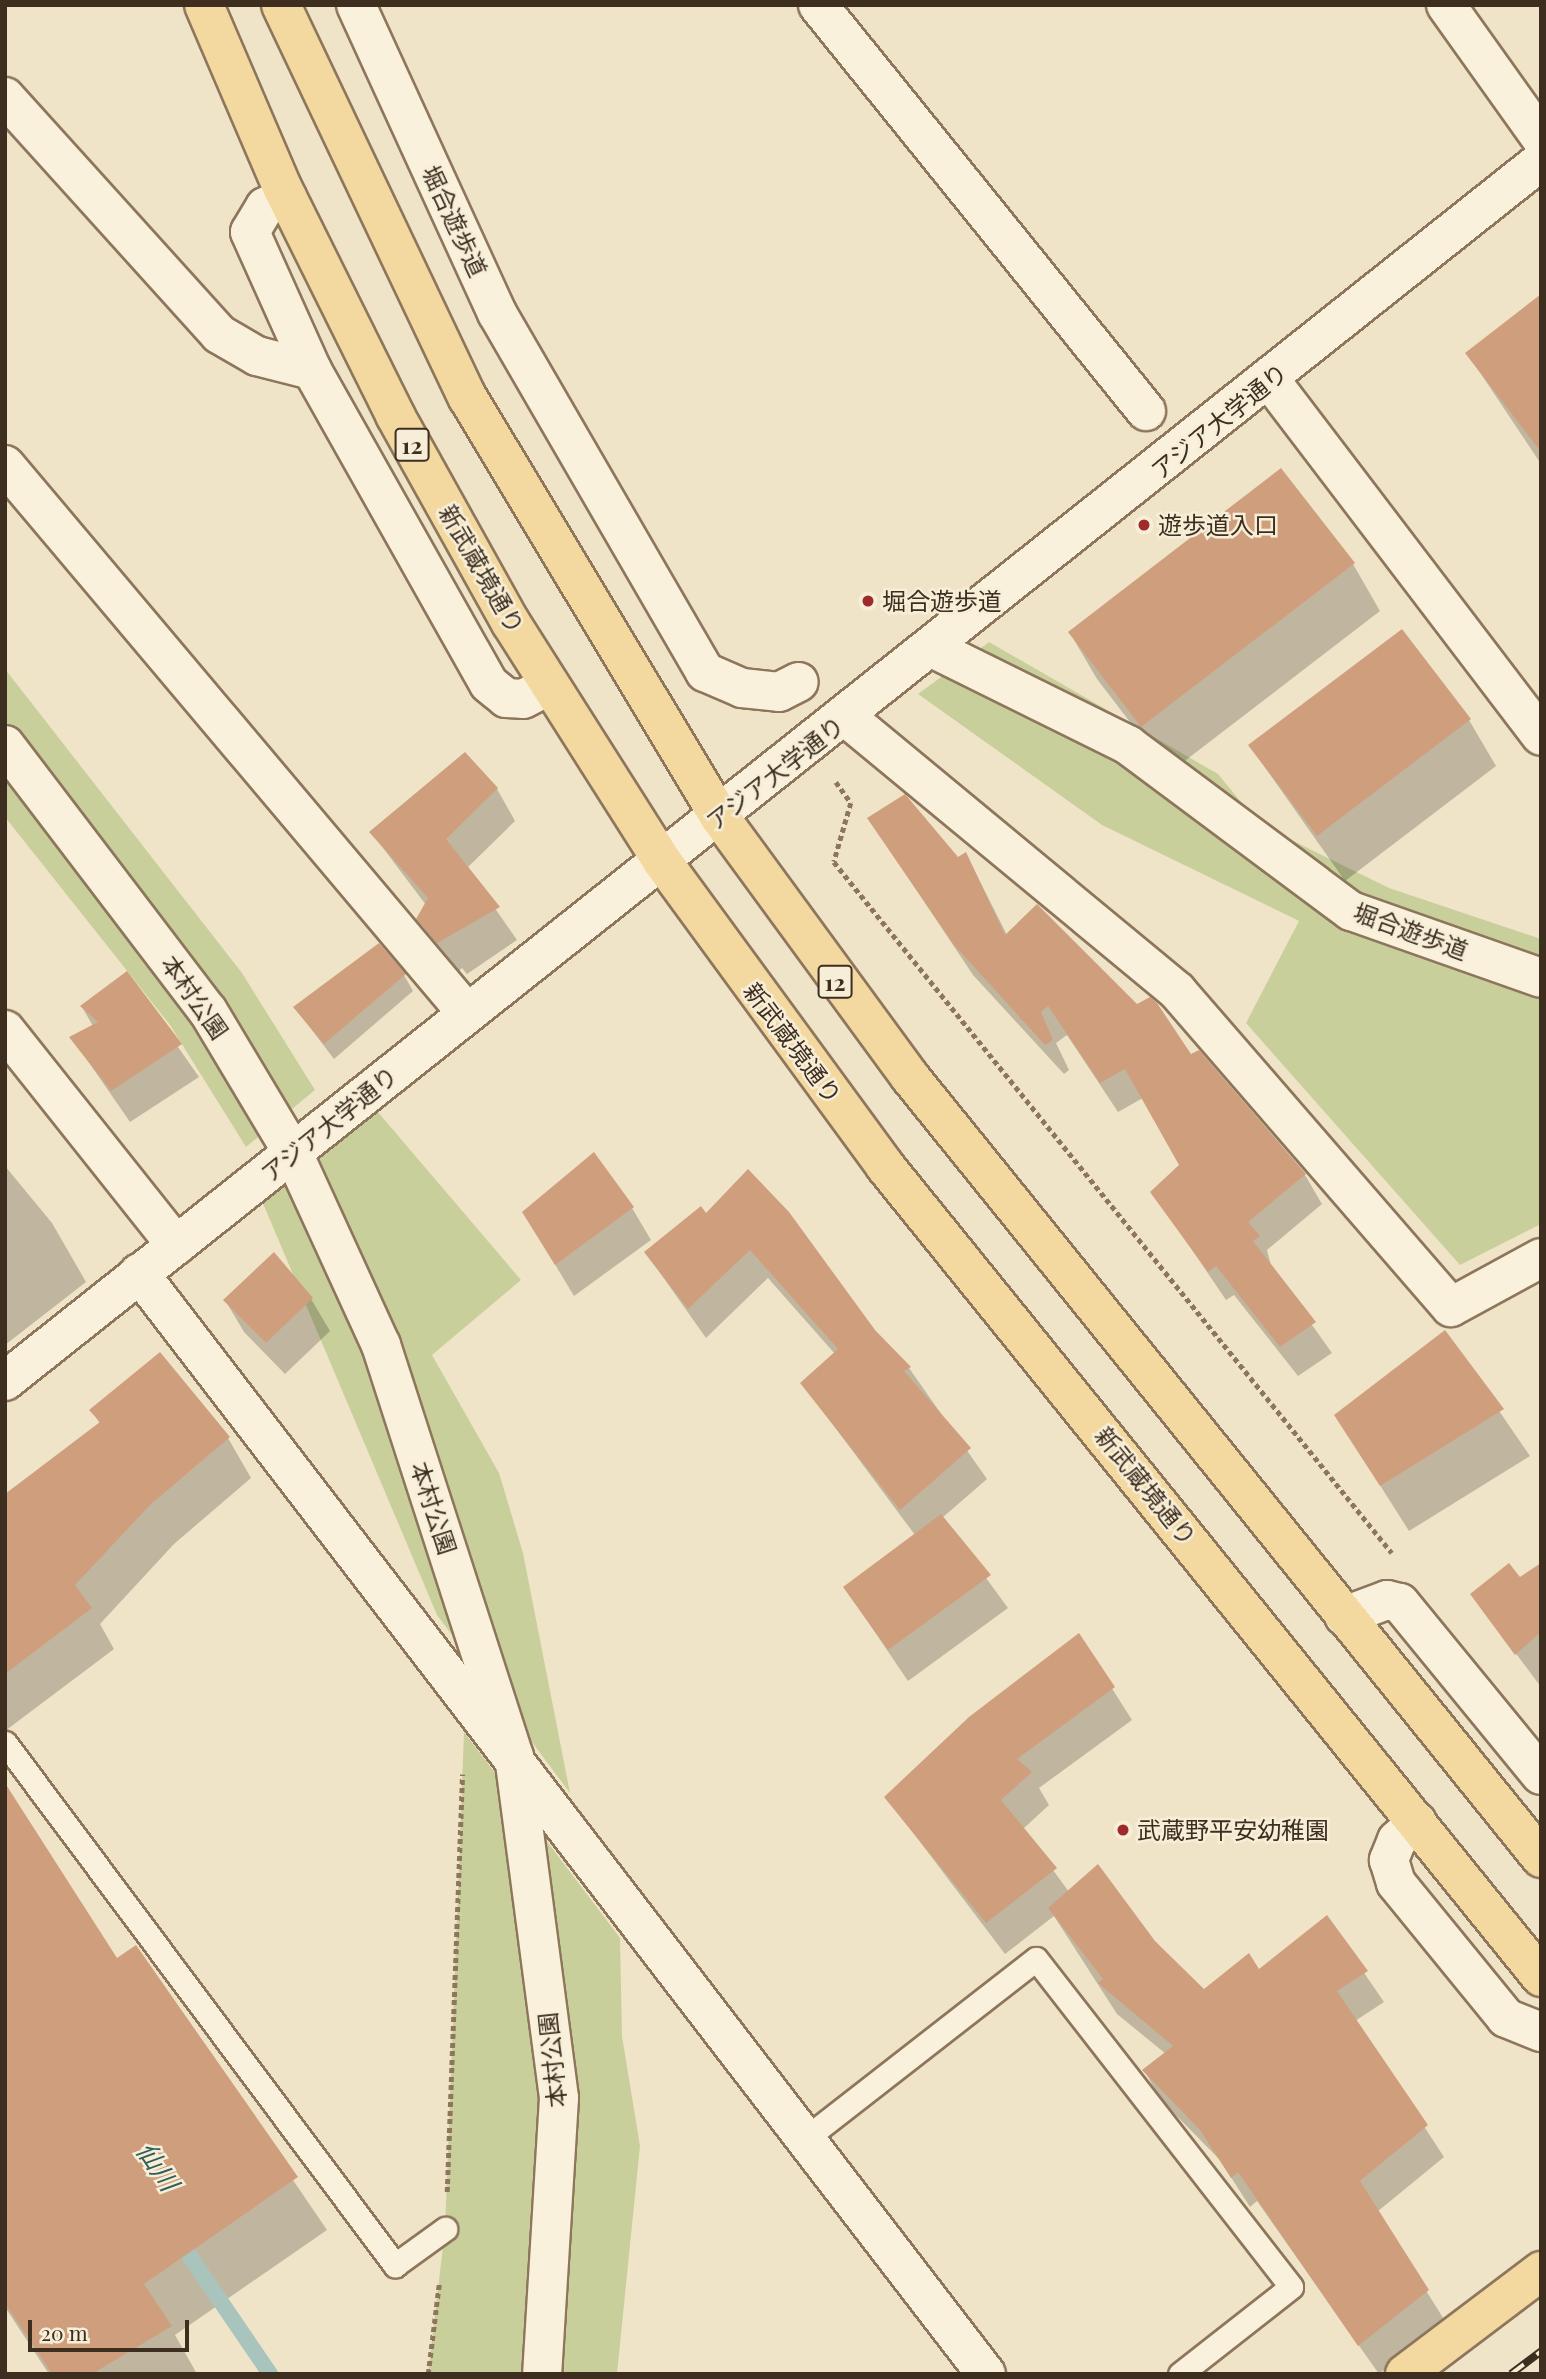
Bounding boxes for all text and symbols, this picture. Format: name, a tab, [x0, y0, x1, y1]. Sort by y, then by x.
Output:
street label: 堀合遊歩道	[417, 161, 493, 281]
street label: アジア大学通り	[1145, 357, 1293, 485]
road number: 12	[394, 426, 430, 464]
street label: 新武蔵境通り	[434, 499, 530, 639]
place label: 遊歩道入口	[1158, 511, 1278, 539]
marker: 遊歩道入口	[1136, 517, 1152, 533]
place label: 堀合遊歩道	[882, 587, 1002, 615]
marker: 堀合遊歩道	[860, 593, 876, 609]
street label: アジア大学通り	[700, 710, 850, 836]
street label: 堀合遊歩道	[1350, 897, 1472, 965]
street label: 本村公園	[156, 949, 234, 1045]
road number: 12	[818, 962, 852, 1001]
street label: 新武蔵境通り	[738, 977, 848, 1109]
street label: アジア大学通り	[255, 1060, 403, 1188]
street label: 新武蔵境通り	[1089, 1421, 1203, 1551]
street label: 本村公園	[405, 1458, 463, 1558]
place label: 武蔵野平安幼稚園	[1137, 1816, 1329, 1844]
marker: 武蔵野平安幼稚園	[1115, 1822, 1131, 1838]
street label: 本村公園	[533, 2011, 571, 2109]
water label: 仙川	[131, 2136, 185, 2196]
scale bar	[32, 2306, 192, 2350]
text: 20 m	[41, 2318, 88, 2346]

